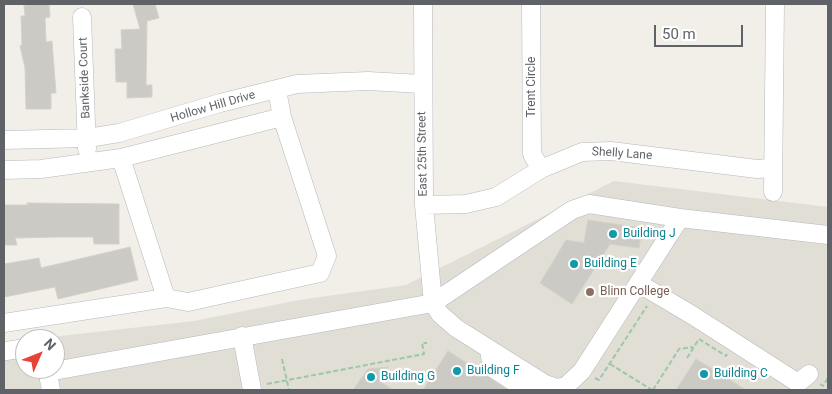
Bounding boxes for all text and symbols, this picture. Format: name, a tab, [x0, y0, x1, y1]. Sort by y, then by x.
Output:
scale bar	[657, 15, 746, 47]
text: 50 m	[662, 25, 696, 43]
street label: Bankside Court	[76, 37, 94, 119]
street label: Trent Circle	[525, 57, 539, 117]
street label: Hollow Hill Drive	[169, 88, 257, 126]
street label: East 25th Street	[415, 111, 431, 197]
street label: Shelly Lane	[591, 145, 653, 163]
place label: Building J	[623, 227, 676, 241]
marker: Building J	[607, 228, 619, 240]
place label: Building E	[584, 257, 637, 271]
marker: Building E	[568, 258, 580, 270]
place label: Blinn College	[600, 285, 669, 299]
marker: Blinn College	[584, 286, 596, 298]
north arrow	[15, 329, 65, 379]
text: N	[41, 335, 59, 353]
place label: Building F	[467, 364, 520, 378]
marker: Building F	[451, 365, 463, 377]
place label: Building C	[714, 367, 768, 381]
marker: Building C	[698, 368, 710, 380]
place label: Building G	[381, 370, 435, 384]
marker: Building G	[365, 371, 377, 383]

